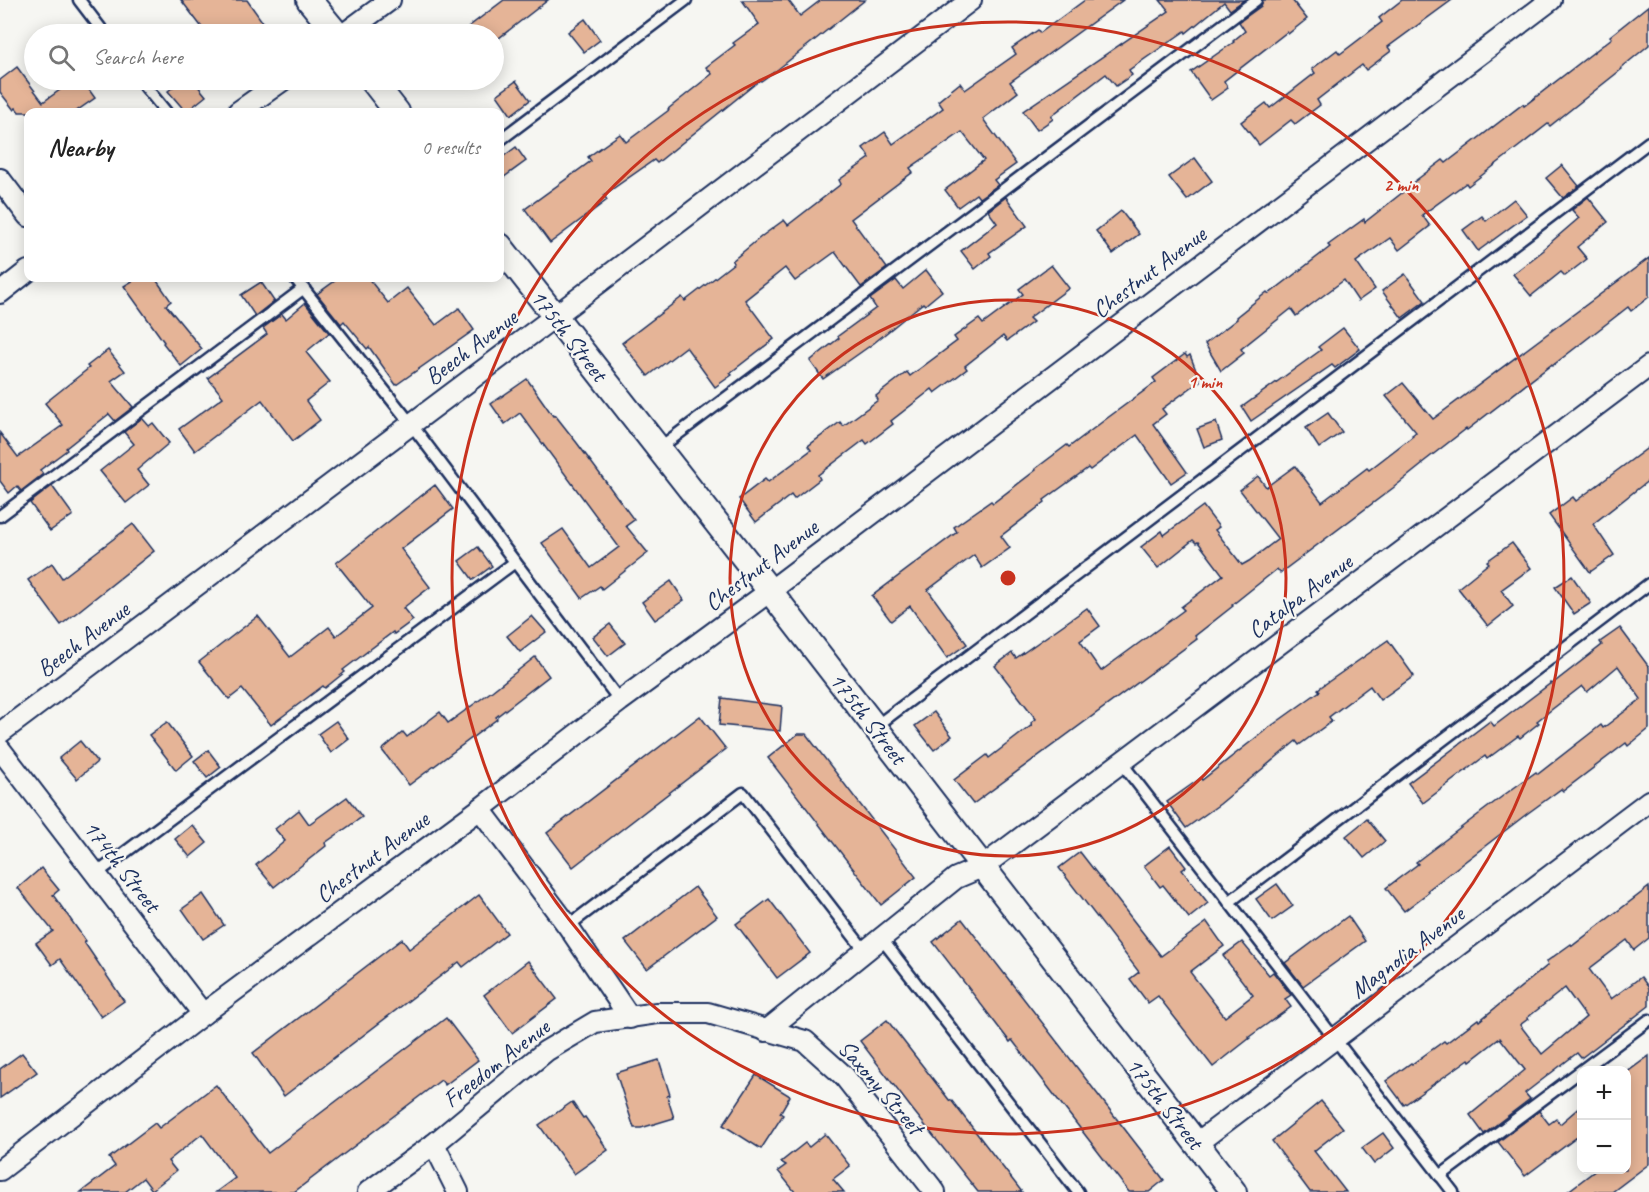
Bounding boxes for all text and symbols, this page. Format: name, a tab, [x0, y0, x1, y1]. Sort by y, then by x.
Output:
search box	[24, 24, 504, 90]
icon: search	[45, 41, 78, 74]
text: Search here	[93, 43, 183, 71]
text: Nearby	[48, 131, 113, 164]
text: 0 results	[421, 135, 480, 160]
text: 2 min	[1384, 174, 1419, 196]
street label: Chestnut Avenue	[1086, 218, 1214, 325]
street label: 175th Street	[524, 283, 616, 389]
street label: Beech Avenue	[419, 301, 525, 392]
text: 1 min	[1188, 371, 1223, 393]
street label: Chestnut Avenue	[698, 511, 826, 618]
street label: Catalpa Avenue	[1242, 546, 1360, 645]
centre of rings	[998, 568, 1018, 588]
street label: Beech Avenue	[31, 593, 137, 684]
street label: 175th Street	[823, 666, 915, 772]
street label: Chestnut Avenue	[309, 803, 437, 910]
street label: 174th Street	[77, 814, 169, 920]
street label: Magnolia Avenue	[1344, 898, 1472, 1005]
street label: Freedom Avenue	[437, 1011, 557, 1114]
street label: Saxony Street	[832, 1034, 932, 1143]
street label: 175th Street	[1120, 1051, 1212, 1157]
map controls	[1577, 1066, 1631, 1174]
button: +	[1577, 1066, 1631, 1120]
button: −	[1577, 1120, 1631, 1174]

